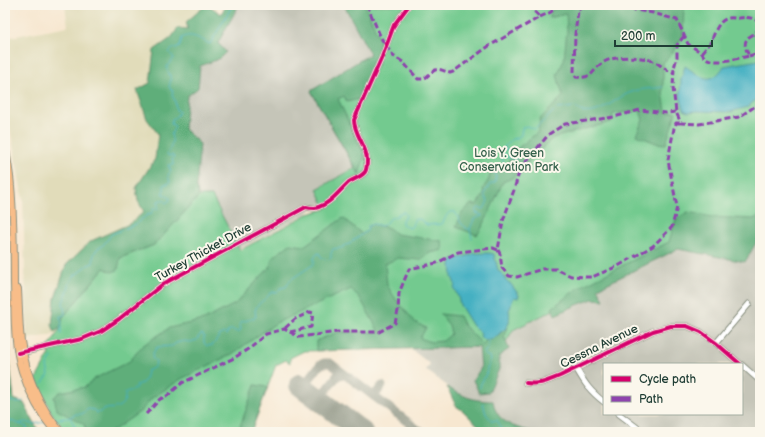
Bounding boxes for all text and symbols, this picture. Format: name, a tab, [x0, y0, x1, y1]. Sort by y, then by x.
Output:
scale bar	[615, 22, 712, 48]
text: 200 m	[621, 29, 655, 44]
park label: Lois Y. Green Conservation Park	[459, 146, 559, 175]
street label: Turkey Thicket Drive	[152, 220, 254, 285]
street label: Cessna Avenue	[558, 321, 641, 372]
legend	[603, 363, 743, 415]
text: Cycle path	[639, 372, 696, 387]
text: Path	[639, 392, 664, 407]

